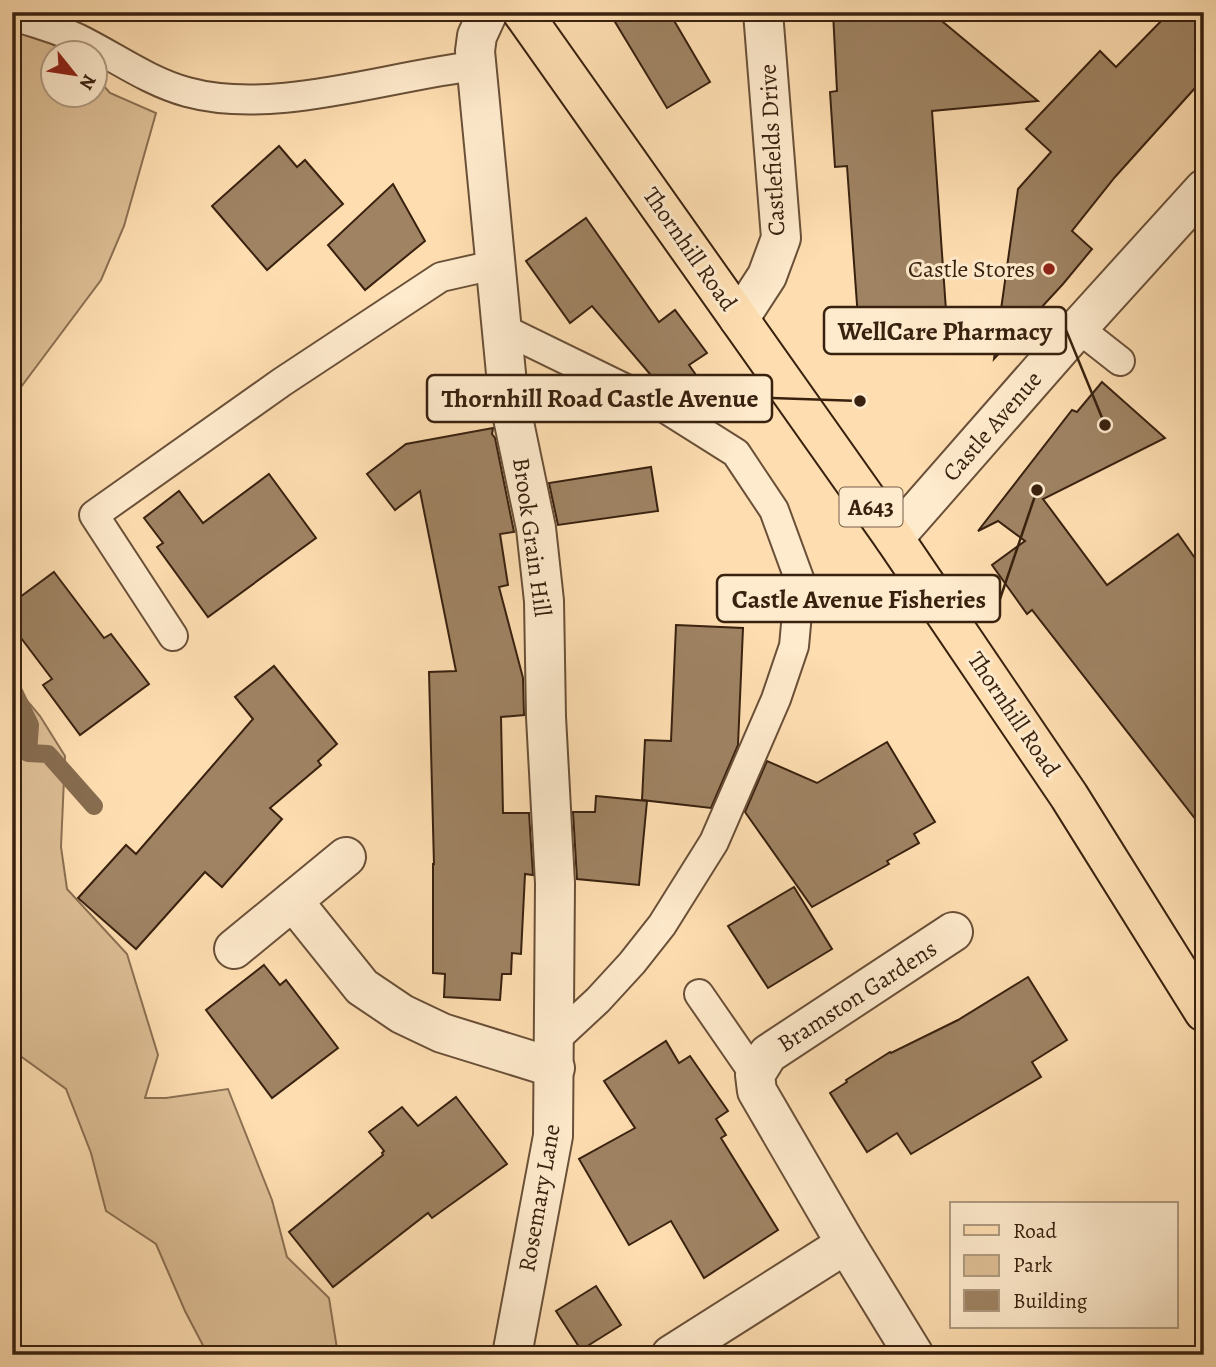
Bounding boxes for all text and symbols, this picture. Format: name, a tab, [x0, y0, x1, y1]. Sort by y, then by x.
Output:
north arrow	[38, 38, 108, 108]
street label: Castlefields Drive	[752, 63, 792, 237]
text: N	[73, 70, 103, 95]
street label: Thornhill Road	[636, 181, 744, 317]
place label: Castle Stores	[908, 253, 1035, 285]
marker: Castle Stores	[1041, 261, 1057, 277]
callout: WellCare Pharmacy	[824, 307, 1066, 354]
text: WellCare Pharmacy	[837, 314, 1053, 349]
street label: Castle Avenue	[935, 364, 1049, 488]
callout: Thornhill Road Castle Avenue	[427, 375, 772, 422]
text: Thornhill Road Castle Avenue	[441, 381, 759, 416]
street label: Brook Grain Hill	[505, 455, 559, 619]
road number: A643	[840, 488, 903, 526]
callout: Castle Avenue Fisheries	[717, 575, 1000, 622]
text: Castle Avenue Fisheries	[732, 582, 986, 617]
street label: Thornhill Road	[960, 645, 1068, 783]
street label: Bramston Gardens	[771, 932, 943, 1060]
street label: Rosemary Lane	[510, 1121, 568, 1275]
legend	[950, 1202, 1178, 1328]
text: Road	[1013, 1217, 1057, 1245]
text: Park	[1013, 1251, 1053, 1279]
text: Building	[1013, 1287, 1088, 1315]

